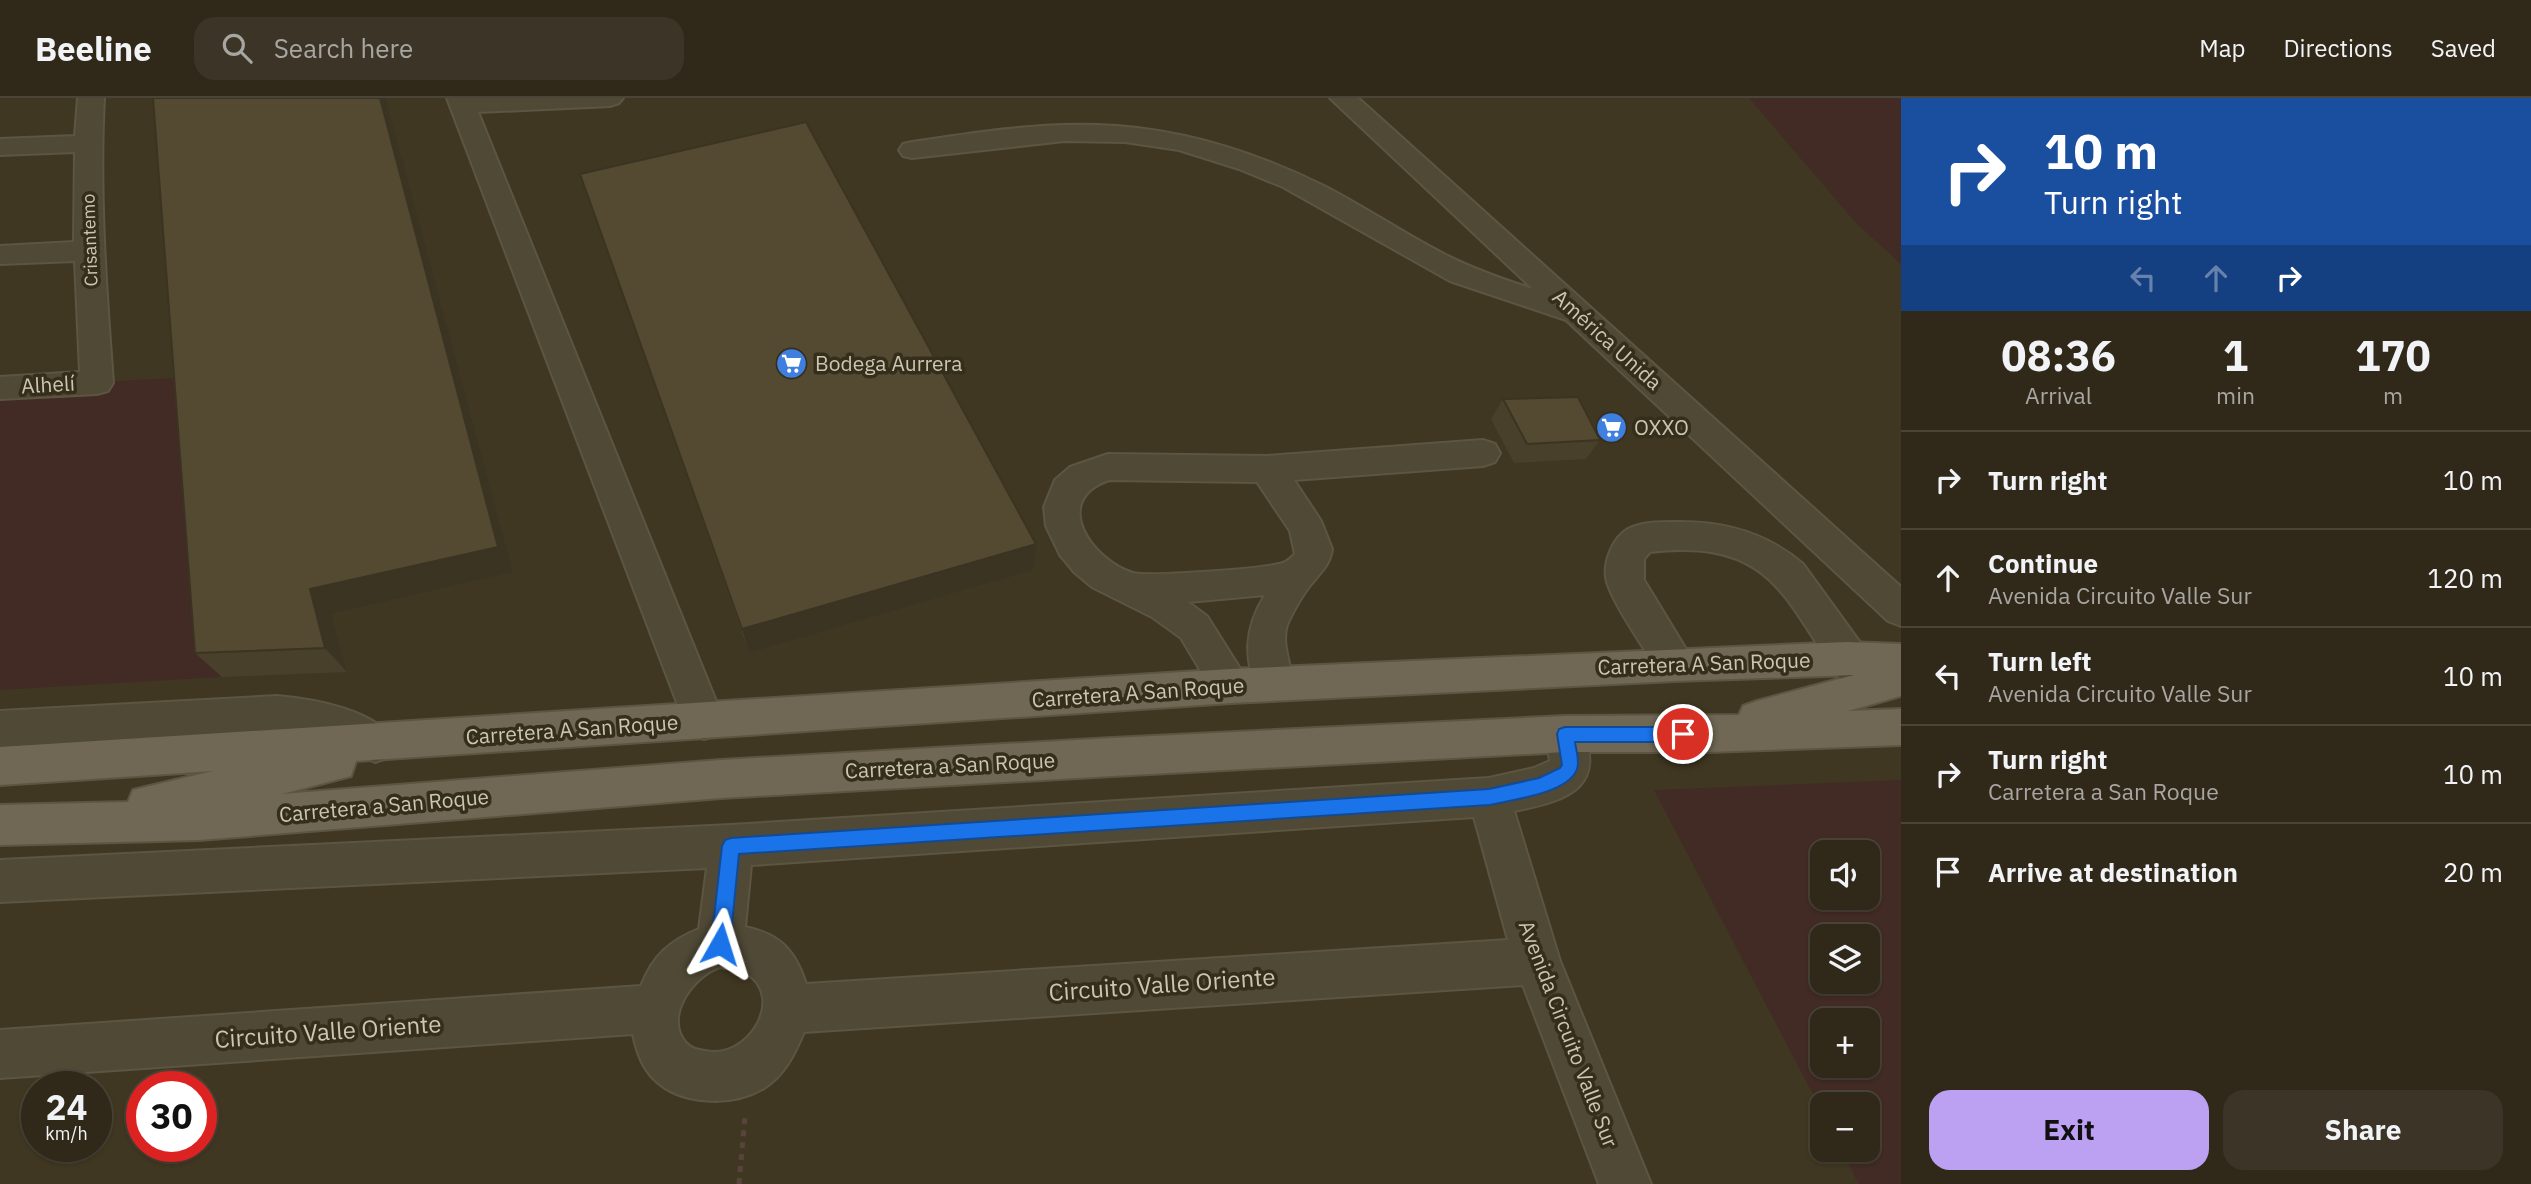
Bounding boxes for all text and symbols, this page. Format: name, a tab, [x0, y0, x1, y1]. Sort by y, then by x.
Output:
search box	[194, 17, 684, 80]
text: Beeline	[35, 27, 152, 70]
icon: search	[218, 29, 256, 67]
text: Search here	[274, 31, 413, 65]
text: Map	[2199, 32, 2245, 64]
text: Directions	[2283, 32, 2393, 64]
text: Saved	[2431, 32, 2496, 64]
text: 10 m	[2044, 119, 2158, 182]
icon: right	[1929, 126, 2020, 217]
text: Turn right	[2044, 181, 2182, 223]
street label: Crisantemo	[76, 193, 103, 287]
icon: left	[2124, 259, 2162, 297]
icon: ahead	[2197, 259, 2235, 297]
icon: right	[2270, 259, 2308, 297]
street label: América Unida	[1547, 283, 1668, 396]
text: 08:36	[2001, 328, 2116, 383]
text: 1	[2223, 328, 2248, 383]
text: 170	[2355, 328, 2431, 383]
supermarket icon: Bodega Aurrera	[775, 347, 809, 381]
place label: Bodega Aurrera	[815, 349, 962, 377]
street label: Alhelí	[20, 369, 75, 399]
text: Arrival	[2025, 380, 2092, 410]
text: min	[2216, 380, 2255, 410]
text: m	[2383, 380, 2403, 410]
supermarket icon: OXXO	[1594, 411, 1628, 445]
place label: OXXO	[1634, 413, 1689, 441]
icon: right	[1929, 461, 1967, 499]
text: Turn right	[1988, 463, 2107, 497]
text: 10 m	[2443, 463, 2503, 497]
text: Continue	[1988, 546, 2098, 580]
icon: ahead	[1929, 559, 1967, 597]
text: 120 m	[2427, 561, 2503, 595]
text: Avenida Circuito Valle Sur	[1988, 580, 2252, 610]
text: Turn left	[1988, 644, 2091, 678]
street label: Carretera A San Roque	[1597, 645, 1811, 681]
icon: left	[1929, 657, 1967, 695]
text: 10 m	[2443, 659, 2503, 693]
street label: Carretera A San Roque	[1031, 671, 1245, 713]
text: Avenida Circuito Valle Sur	[1988, 678, 2252, 708]
pin	[1653, 704, 1713, 764]
street label: Carretera A San Roque	[465, 708, 679, 750]
icon: arrive	[1664, 715, 1702, 753]
text: Turn right	[1988, 742, 2107, 776]
street label: Carretera a San Roque	[844, 746, 1056, 784]
icon: right	[1929, 755, 1967, 793]
text: 10 m	[2443, 757, 2503, 791]
text: Carretera a San Roque	[1988, 776, 2219, 806]
street label: Carretera a San Roque	[278, 782, 490, 828]
map controls	[1810, 840, 1880, 1162]
button: sound	[1810, 840, 1880, 910]
icon: arrive	[1929, 853, 1967, 891]
text: Arrive at destination	[1988, 855, 2238, 889]
text: 20 m	[2443, 855, 2503, 889]
position arrow	[683, 907, 757, 981]
street label: Avenida Circuito Valle Sur	[1513, 916, 1625, 1151]
button: layers	[1810, 924, 1880, 994]
street label: Circuito Valle Oriente	[1047, 960, 1276, 1008]
street label: Circuito Valle Oriente	[213, 1007, 442, 1055]
button: +	[1810, 1008, 1880, 1078]
speed limit sign: 30	[126, 1071, 217, 1162]
text: 24	[45, 1084, 88, 1130]
button: Exit	[1929, 1090, 2209, 1170]
button: Share	[2223, 1090, 2503, 1170]
button: −	[1810, 1092, 1880, 1162]
text: km/h	[45, 1122, 88, 1145]

